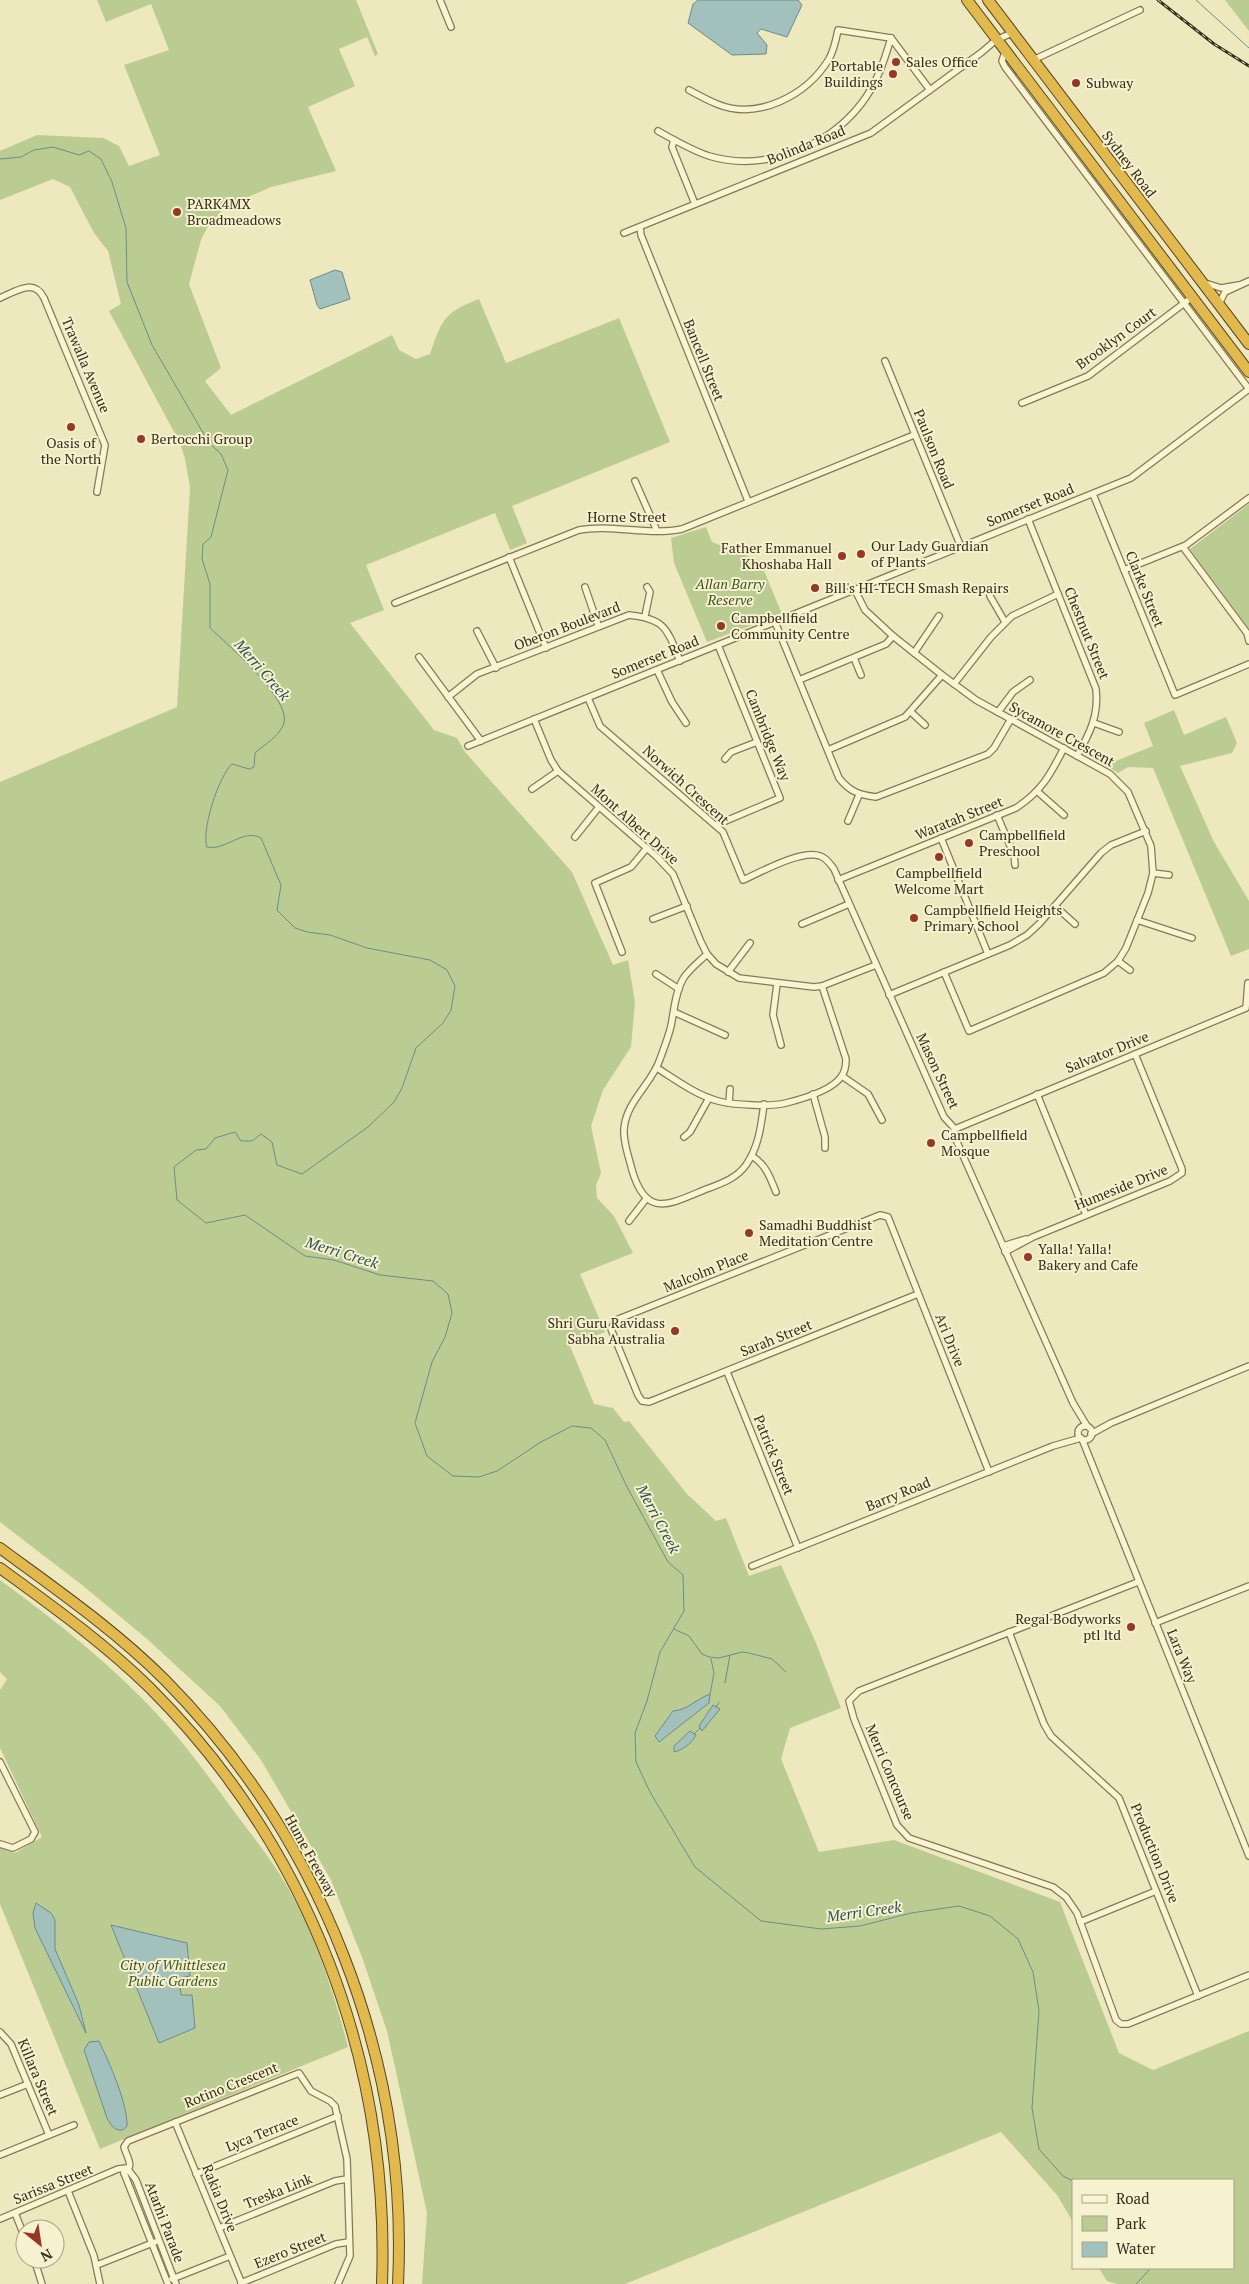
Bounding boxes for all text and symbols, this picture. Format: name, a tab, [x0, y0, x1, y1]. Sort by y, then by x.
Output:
place label: Sales Office	[906, 52, 978, 71]
place label: Portable Buildings	[824, 56, 883, 91]
marker: Sales Office	[890, 56, 902, 68]
marker: Portable Buildings	[887, 68, 899, 80]
place label: Subway	[1086, 73, 1134, 92]
marker: Subway	[1070, 77, 1082, 89]
street label: Bolinda Road	[764, 120, 848, 169]
street label: Sydney Road	[1098, 126, 1161, 201]
place label: PARK4MX Broadmeadows	[187, 194, 281, 229]
marker: PARK4MX Broadmeadows	[171, 206, 183, 218]
street label: Brooklyn Court	[1072, 302, 1160, 373]
street label: Trawalla Avenue	[58, 314, 115, 416]
street label: Bancell Street	[679, 316, 730, 404]
street label: Paulson Road	[910, 406, 959, 492]
marker: Oasis of the North	[65, 421, 77, 433]
place label: Bertocchi Group	[151, 429, 252, 448]
place label: Oasis of the North	[41, 433, 101, 468]
marker: Bertocchi Group	[135, 433, 147, 445]
street label: Somerset Road	[983, 478, 1077, 531]
street label: Horne Street	[587, 507, 668, 526]
place label: Our Lady Guardian of Plants	[871, 536, 989, 571]
place label: Father Emmanuel Khoshaba Hall	[721, 538, 832, 573]
marker: Our Lady Guardian of Plants	[855, 548, 867, 560]
street label: Clarke Street	[1122, 548, 1170, 630]
marker: Father Emmanuel Khoshaba Hall	[836, 550, 848, 562]
park label: Allan Barry Reserve	[695, 574, 765, 609]
place label: Bill's HI-TECH Smash Repairs	[825, 578, 1009, 597]
marker: Bill's HI-TECH Smash Repairs	[809, 582, 821, 594]
street label: Chestnut Street	[1060, 584, 1115, 682]
street label: Oberon Boulevard	[511, 596, 623, 655]
place label: Campbellfield Community Centre	[731, 608, 849, 643]
marker: Campbellfield Community Centre	[715, 620, 727, 632]
street label: Somerset Road	[608, 630, 702, 683]
water label: Merri Creek	[230, 634, 295, 705]
street label: Cambridge Way	[741, 686, 796, 784]
street label: Sycamore Crescent	[1006, 697, 1119, 771]
street label: Norwich Crescent	[639, 741, 734, 829]
street label: Mont Albert Drive	[587, 779, 683, 868]
street label: Waratah Street	[912, 791, 1006, 844]
place label: Campbellfield Preschool	[979, 825, 1066, 860]
marker: Campbellfield Preschool	[963, 837, 975, 849]
marker: Campbellfield Welcome Mart	[933, 851, 945, 863]
place label: Campbellfield Welcome Mart	[894, 863, 985, 898]
place label: Campbellfield Heights Primary School	[924, 900, 1062, 935]
marker: Campbellfield Heights Primary School	[908, 912, 920, 924]
street label: Salvator Drive	[1062, 1026, 1151, 1077]
street label: Mason Street	[912, 1030, 965, 1113]
place label: Campbellfield Mosque	[941, 1125, 1028, 1160]
marker: Campbellfield Mosque	[925, 1137, 937, 1149]
street label: Humeside Drive	[1071, 1159, 1170, 1214]
place label: Samadhi Buddhist Meditation Centre	[759, 1215, 873, 1250]
marker: Samadhi Buddhist Meditation Centre	[743, 1227, 755, 1239]
water label: Merri Creek	[302, 1231, 382, 1273]
place label: Yalla! Yalla! Bakery and Cafe	[1038, 1239, 1138, 1274]
street label: Malcolm Place	[660, 1245, 751, 1296]
marker: Yalla! Yalla! Bakery and Cafe	[1022, 1251, 1034, 1263]
street label: Ari Drive	[931, 1310, 970, 1369]
place label: Shri Guru Ravidass Sabha Australia	[548, 1313, 665, 1348]
street label: Sarah Street	[737, 1314, 815, 1361]
marker: Shri Guru Ravidass Sabha Australia	[669, 1325, 681, 1337]
street label: Patrick Street	[750, 1412, 799, 1498]
street label: Barry Road	[863, 1472, 933, 1515]
water label: Merri Creek	[632, 1480, 686, 1557]
place label: Regal Bodyworks ptl ltd	[1015, 1609, 1121, 1644]
marker: Regal Bodyworks ptl ltd	[1125, 1621, 1137, 1633]
street label: Lara Way	[1163, 1626, 1202, 1687]
street label: Merri Concourse	[862, 1721, 919, 1823]
street label: Production Drive	[1127, 1800, 1184, 1906]
street label: Hume Freeway	[281, 1811, 343, 1901]
water label: Merri Creek	[824, 1896, 903, 1926]
park label: City of Whittlesea Public Gardens	[120, 1955, 226, 1990]
street label: Killara Street	[14, 2035, 64, 2119]
street label: Rotino Crescent	[181, 2057, 281, 2112]
street label: Lyca Terrace	[223, 2109, 301, 2156]
street label: Sarissa Street	[10, 2159, 96, 2208]
street label: Rakia Drive	[198, 2161, 243, 2234]
street label: Treska Link	[241, 2168, 315, 2213]
street label: Atarhi Parade	[141, 2179, 190, 2265]
legend	[1072, 2179, 1234, 2269]
text: Road	[1116, 2188, 1149, 2208]
text: Park	[1116, 2213, 1146, 2233]
north arrow	[15, 2219, 65, 2269]
street label: Ezero Street	[251, 2226, 329, 2273]
text: Water	[1116, 2238, 1156, 2258]
text: N	[37, 2245, 56, 2267]

